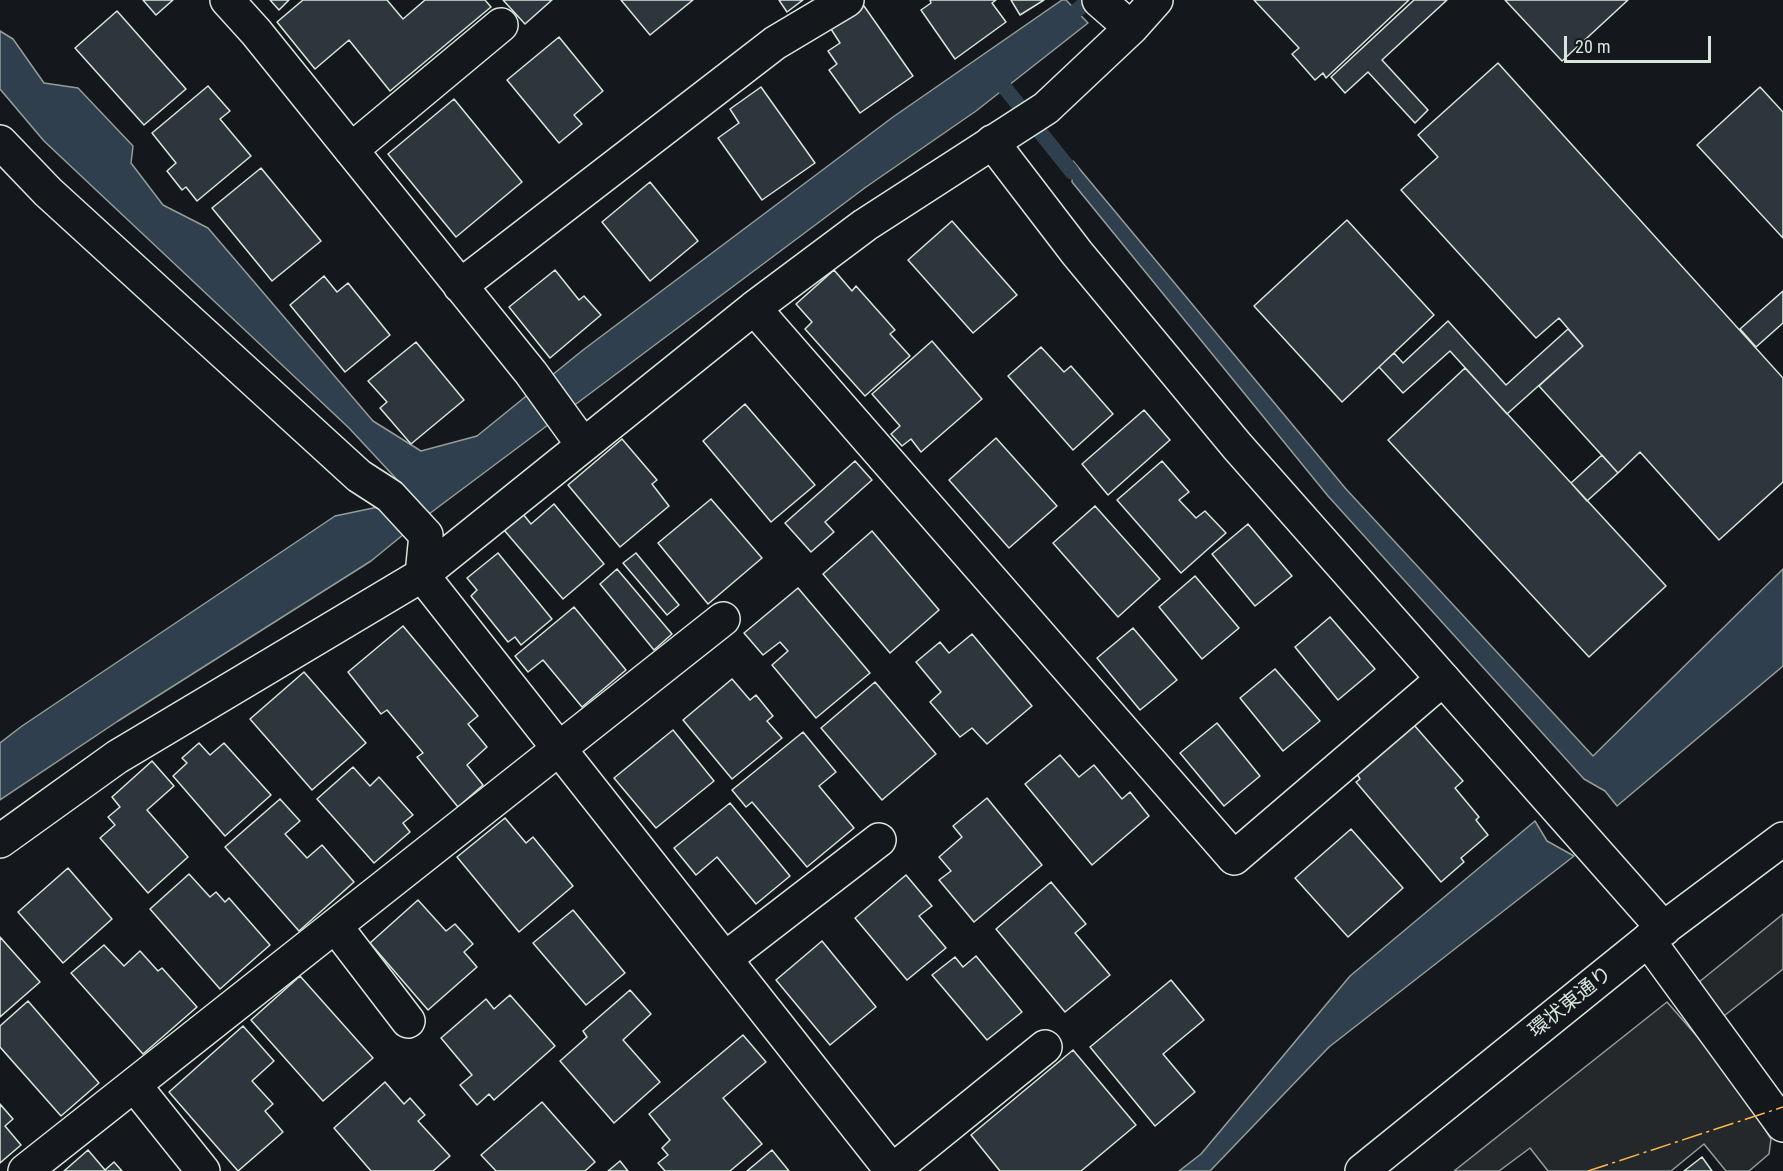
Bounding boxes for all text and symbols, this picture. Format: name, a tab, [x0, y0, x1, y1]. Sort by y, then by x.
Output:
scale bar	[1567, 24, 1714, 62]
text: 20 m	[1575, 36, 1610, 57]
street label: 環状東通り	[1525, 962, 1617, 1044]

